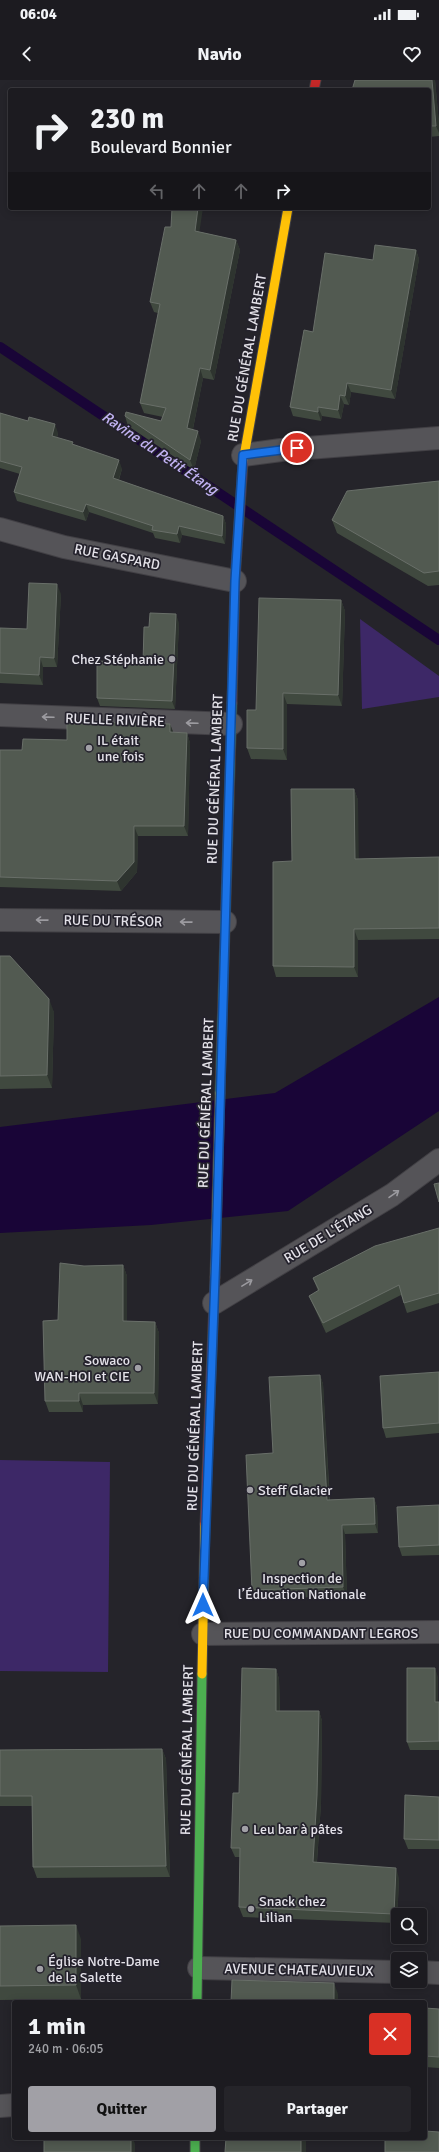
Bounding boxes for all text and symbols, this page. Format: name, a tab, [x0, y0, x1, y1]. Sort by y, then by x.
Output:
text: 06:04	[20, 5, 57, 23]
icon: back	[16, 43, 38, 65]
text: Navio	[197, 43, 242, 65]
icon: heart	[401, 43, 423, 65]
text: 230 m	[90, 102, 164, 136]
icon: right	[24, 104, 76, 156]
text: Boulevard Bonnier	[90, 136, 232, 158]
icon: left	[146, 180, 168, 202]
icon: ahead	[188, 180, 210, 202]
icon: ahead	[230, 180, 252, 202]
icon: right	[272, 180, 294, 202]
street label: RUE DU GÉNÉRAL LAMBERT	[224, 273, 270, 443]
water label: Ravine du Petit Étang	[98, 407, 222, 499]
pin	[280, 431, 314, 465]
icon: arrive	[286, 437, 308, 459]
street label: RUE GASPARD	[73, 540, 161, 574]
place label: Chez Stéphanie	[71, 651, 164, 668]
marker: Chez Stéphanie	[167, 654, 177, 664]
street label: RUE DU GÉNÉRAL LAMBERT	[204, 694, 226, 864]
street label: RUELLE RIVIÈRE	[65, 710, 165, 730]
one-way arrow	[42, 713, 55, 721]
one-way arrow	[186, 719, 199, 726]
place label: IL était une fois	[97, 732, 144, 765]
marker: IL était une fois	[84, 743, 94, 753]
street label: RUE DU TRÉSOR	[64, 912, 162, 930]
one-way arrow	[36, 916, 49, 924]
one-way arrow	[180, 918, 193, 926]
street label: RUE DU GÉNÉRAL LAMBERT	[195, 1018, 217, 1188]
one-way arrow	[389, 1189, 400, 1198]
street label: RUE DE L'ÉTANG	[281, 1201, 375, 1267]
one-way arrow	[241, 1278, 253, 1286]
street label: RUE DU GÉNÉRAL LAMBERT	[184, 1341, 206, 1511]
place label: Sowaco WAN-HOI et CIE	[34, 1352, 130, 1385]
marker: Sowaco WAN-HOI et CIE	[133, 1363, 143, 1373]
place label: Steff Glacier	[258, 1482, 333, 1499]
marker: Steff Glacier	[245, 1485, 255, 1495]
marker: Inspection de l’Éducation Nationale	[297, 1558, 307, 1568]
place label: Inspection de l’Éducation Nationale	[238, 1570, 366, 1603]
position arrow	[182, 1584, 224, 1626]
street label: RUE DU COMMANDANT LEGROS	[224, 1625, 418, 1642]
street label: RUE DU GÉNÉRAL LAMBERT	[177, 1665, 197, 1835]
place label: Leu bar à pâtes	[253, 1821, 343, 1838]
marker: Leu bar à pâtes	[240, 1824, 250, 1834]
place label: Snack chez Lilian	[259, 1893, 326, 1926]
marker: Snack chez Lilian	[246, 1904, 256, 1914]
map controls	[391, 1908, 427, 1988]
button: search	[391, 1908, 427, 1944]
button: layers	[391, 1952, 427, 1988]
place label: Église Notre-Dame de la Salette	[48, 1953, 160, 1986]
street label: AVENUE CHATEAUVIEUX	[224, 1960, 374, 1980]
marker: Église Notre-Dame de la Salette	[35, 1964, 45, 1974]
text: 1 min	[28, 2011, 86, 2041]
button: close	[369, 2013, 411, 2055]
text: 240 m · 06:05	[28, 2041, 104, 2057]
button: Quitter	[28, 2086, 216, 2132]
button: Partager	[224, 2086, 411, 2132]

